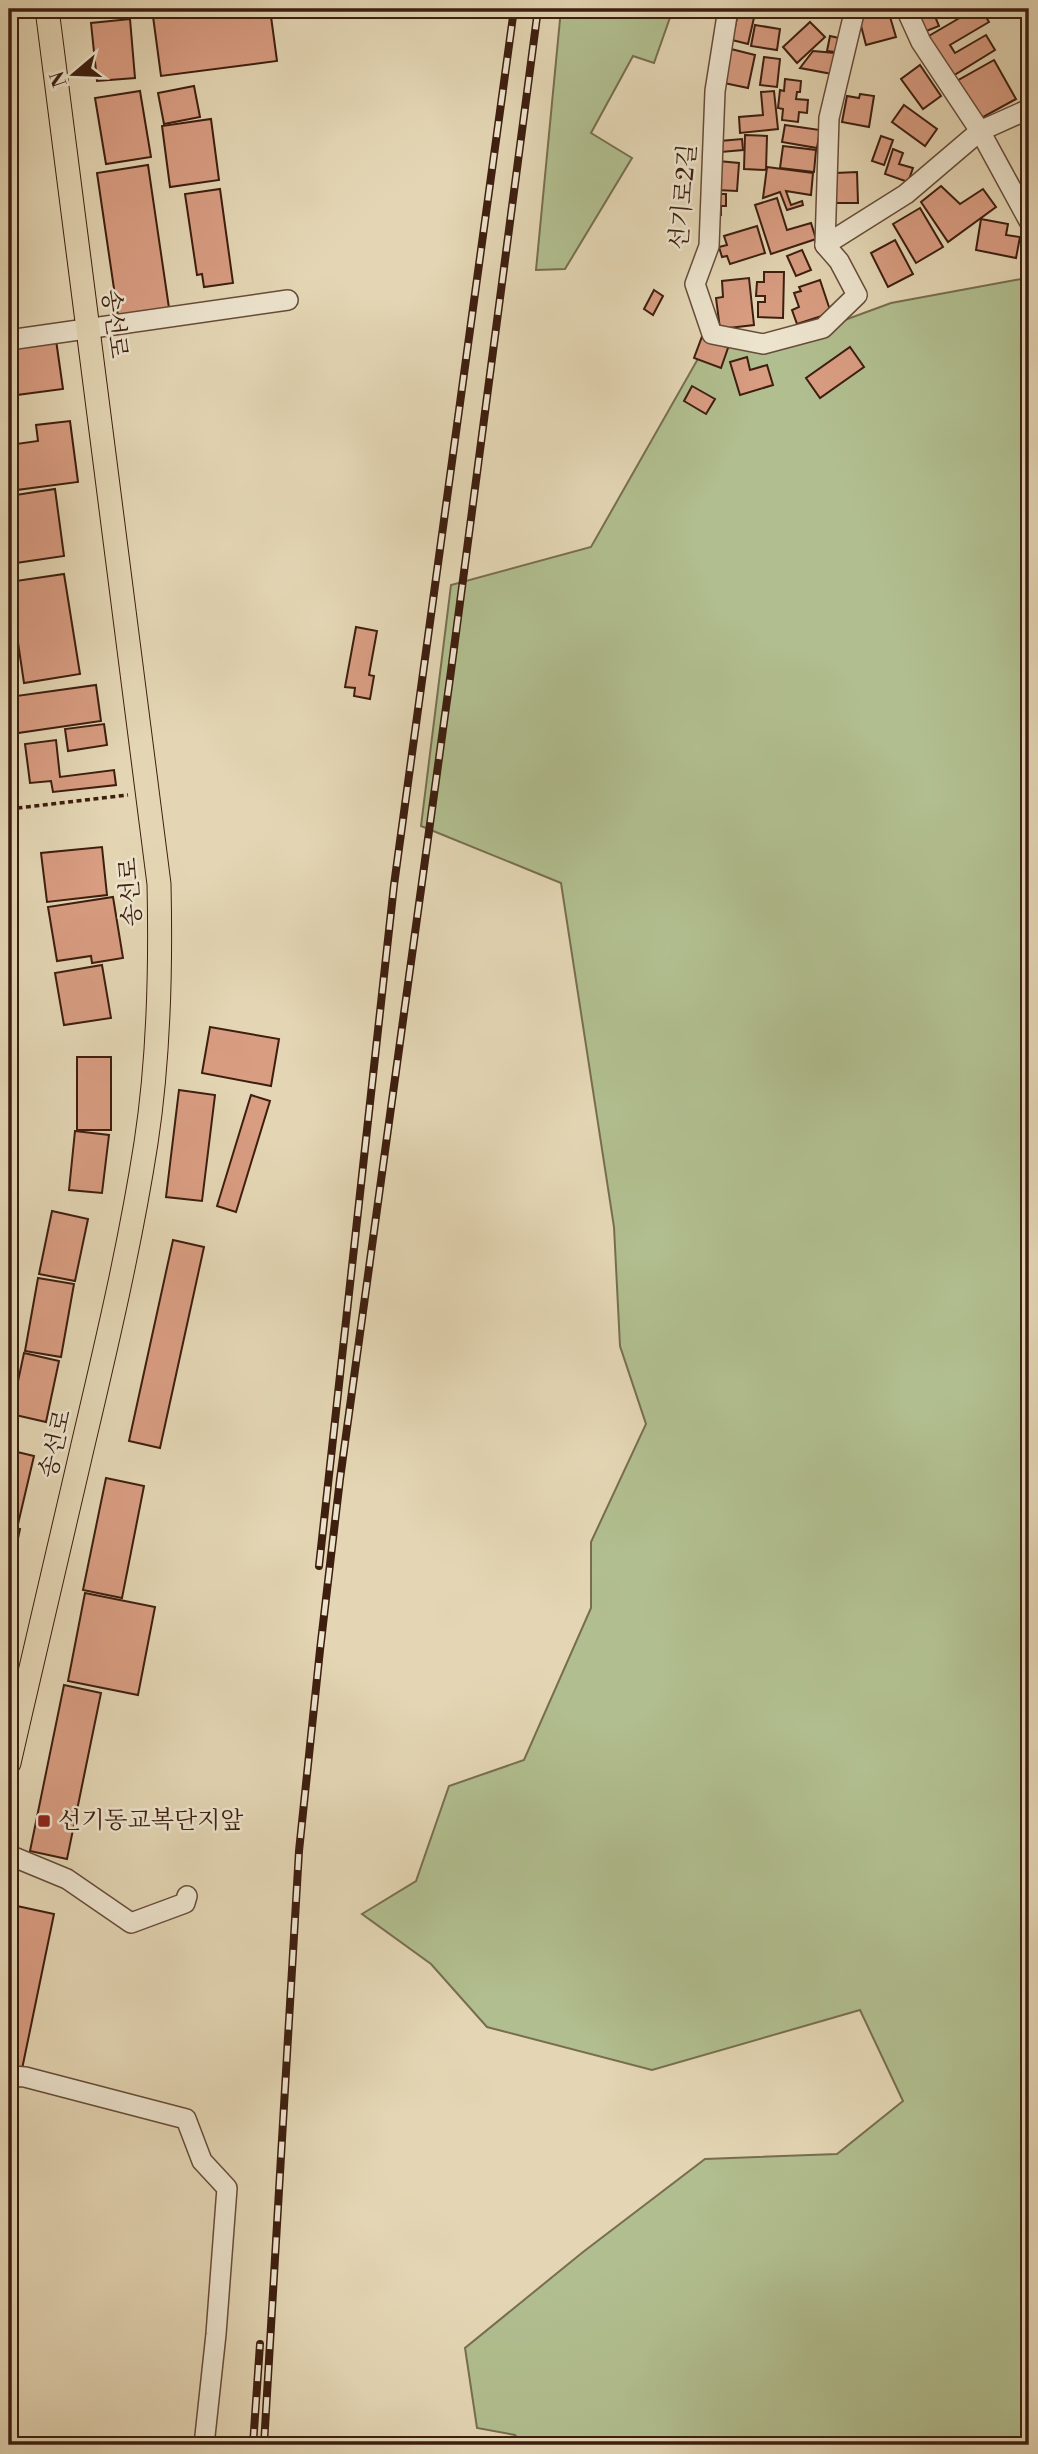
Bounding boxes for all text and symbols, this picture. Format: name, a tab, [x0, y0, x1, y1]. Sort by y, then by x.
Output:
north arrow	[38, 38, 108, 108]
text: N	[45, 68, 73, 90]
street label: 선기로2길	[664, 143, 704, 251]
street label: 송선로	[95, 288, 133, 360]
street label: 송선로	[114, 856, 148, 928]
street label: 송선로	[34, 1407, 78, 1481]
place label: 선기동교복단지앞	[58, 1806, 243, 1836]
marker: 선기동교복단지앞	[36, 1813, 52, 1829]

